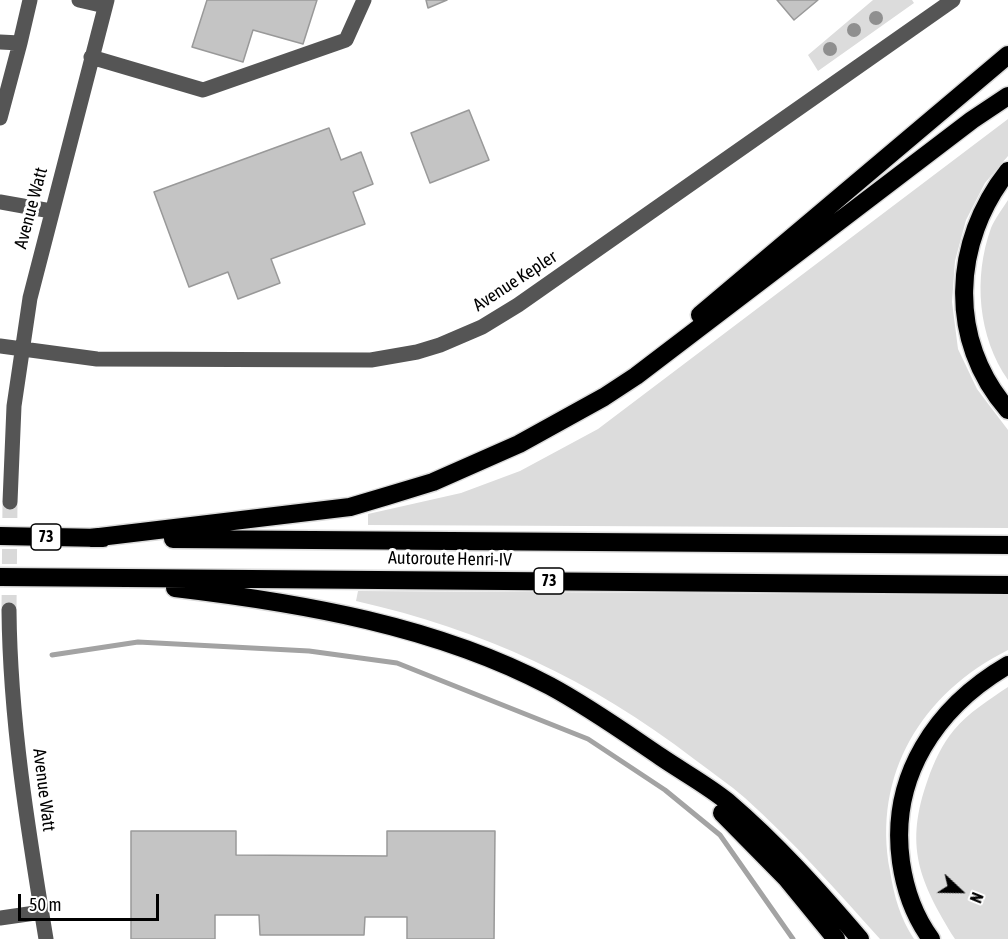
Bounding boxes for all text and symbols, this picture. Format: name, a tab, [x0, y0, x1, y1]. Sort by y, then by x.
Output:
street label: Avenue Watt	[10, 165, 52, 251]
street label: Avenue Kepler	[469, 246, 561, 316]
road number: 73	[31, 524, 61, 550]
street label: Autoroute Henri-IV	[388, 547, 512, 571]
road number: 73	[534, 568, 564, 594]
street label: Avenue Watt	[28, 747, 60, 833]
north arrow	[930, 861, 990, 921]
scale bar	[21, 882, 162, 920]
text: N	[967, 890, 987, 905]
text: 50 m	[29, 894, 61, 915]

